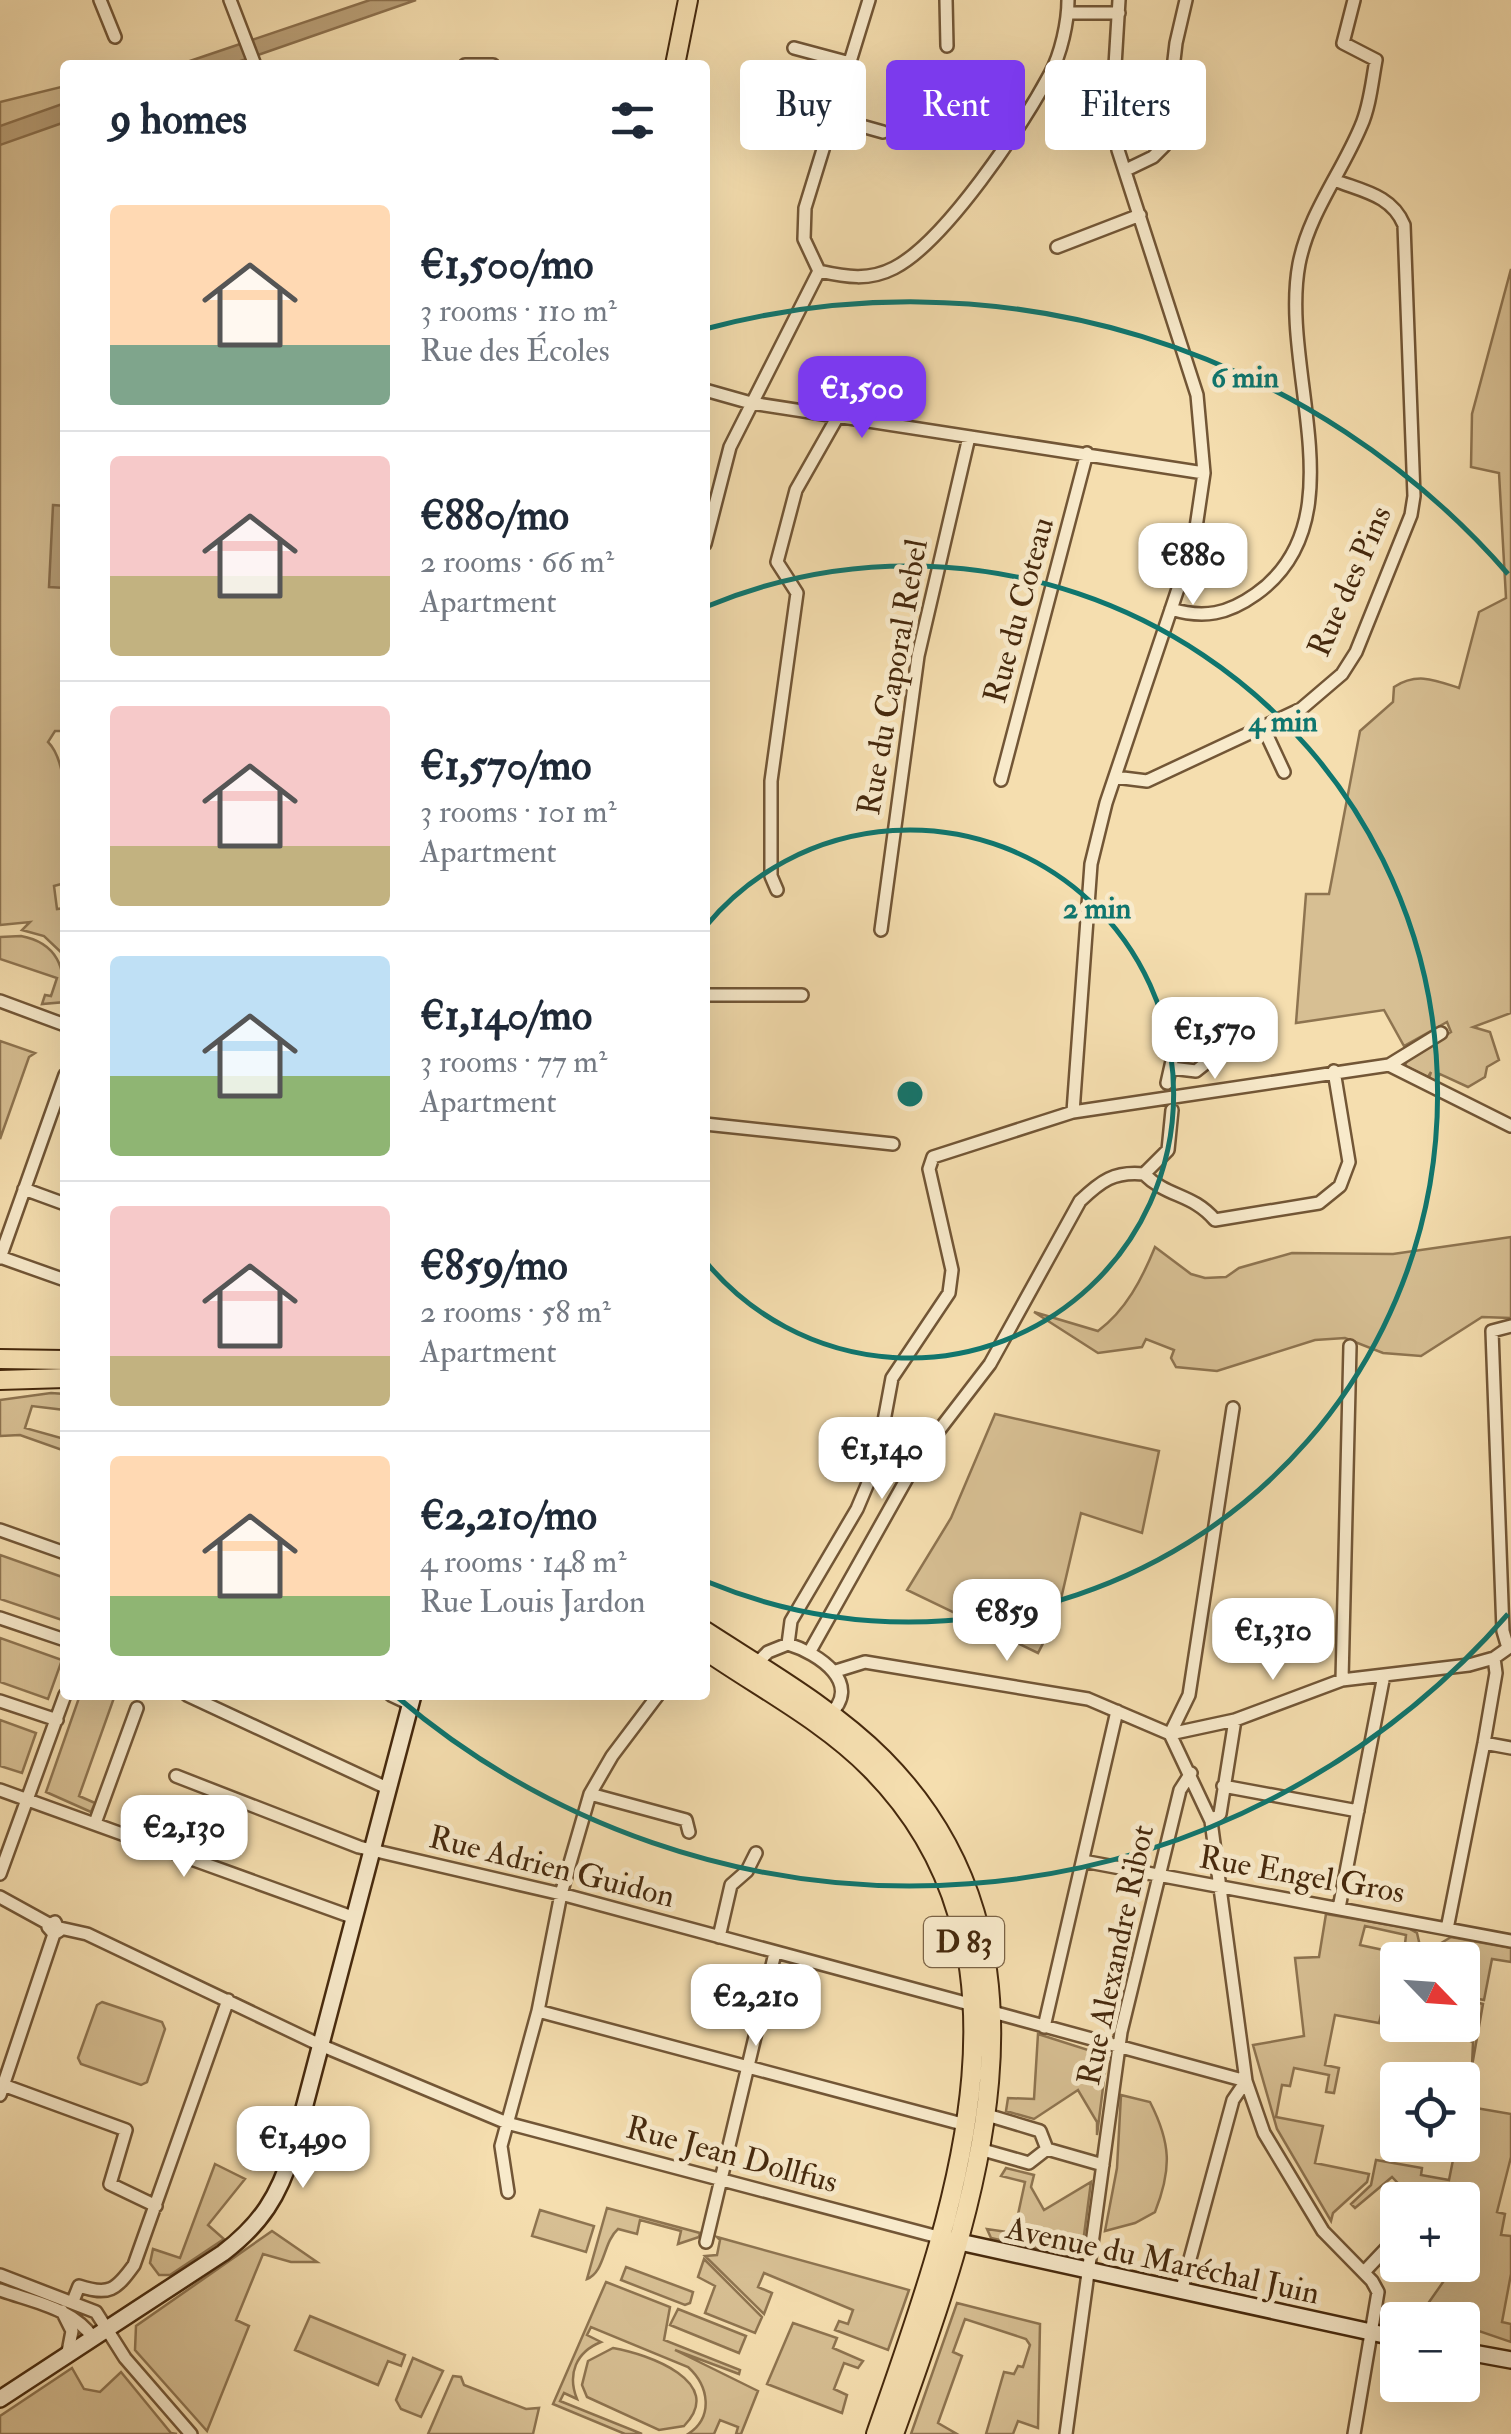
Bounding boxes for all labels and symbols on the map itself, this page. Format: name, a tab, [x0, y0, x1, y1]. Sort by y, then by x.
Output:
pin: €1,500	[781, 356, 943, 441]
text: 6 min	[1211, 359, 1280, 396]
street label: Rue des Pins	[1299, 500, 1401, 663]
street label: Rue du Coteau	[975, 513, 1063, 707]
pin: €880	[1134, 523, 1252, 608]
street label: Rue du Caporal Rebel	[849, 536, 937, 818]
text: 4 min	[1247, 703, 1318, 740]
text: 2 min	[1063, 890, 1132, 927]
pin: €1,570	[1134, 997, 1296, 1082]
centre of rings	[892, 1076, 928, 1112]
pin: €1,140	[801, 1417, 963, 1502]
pin: €859	[948, 1579, 1066, 1664]
pin: €1,310	[1192, 1598, 1354, 1683]
pin: €2,130	[103, 1795, 265, 1880]
street label: Rue Adrien Guidon	[425, 1817, 679, 1917]
street label: Rue Alexandre Ribot	[1069, 1821, 1163, 2089]
street label: Rue Engel Gros	[1196, 1837, 1408, 1913]
road number: D 83	[924, 1917, 1004, 1967]
north arrow	[1380, 1942, 1480, 2042]
pin: €2,210	[675, 1964, 837, 2049]
pin: €1,490	[222, 2106, 384, 2191]
street label: Rue Jean Dollfus	[622, 2108, 842, 2202]
street label: Avenue du Maréchal Juin	[1002, 2208, 1323, 2314]

